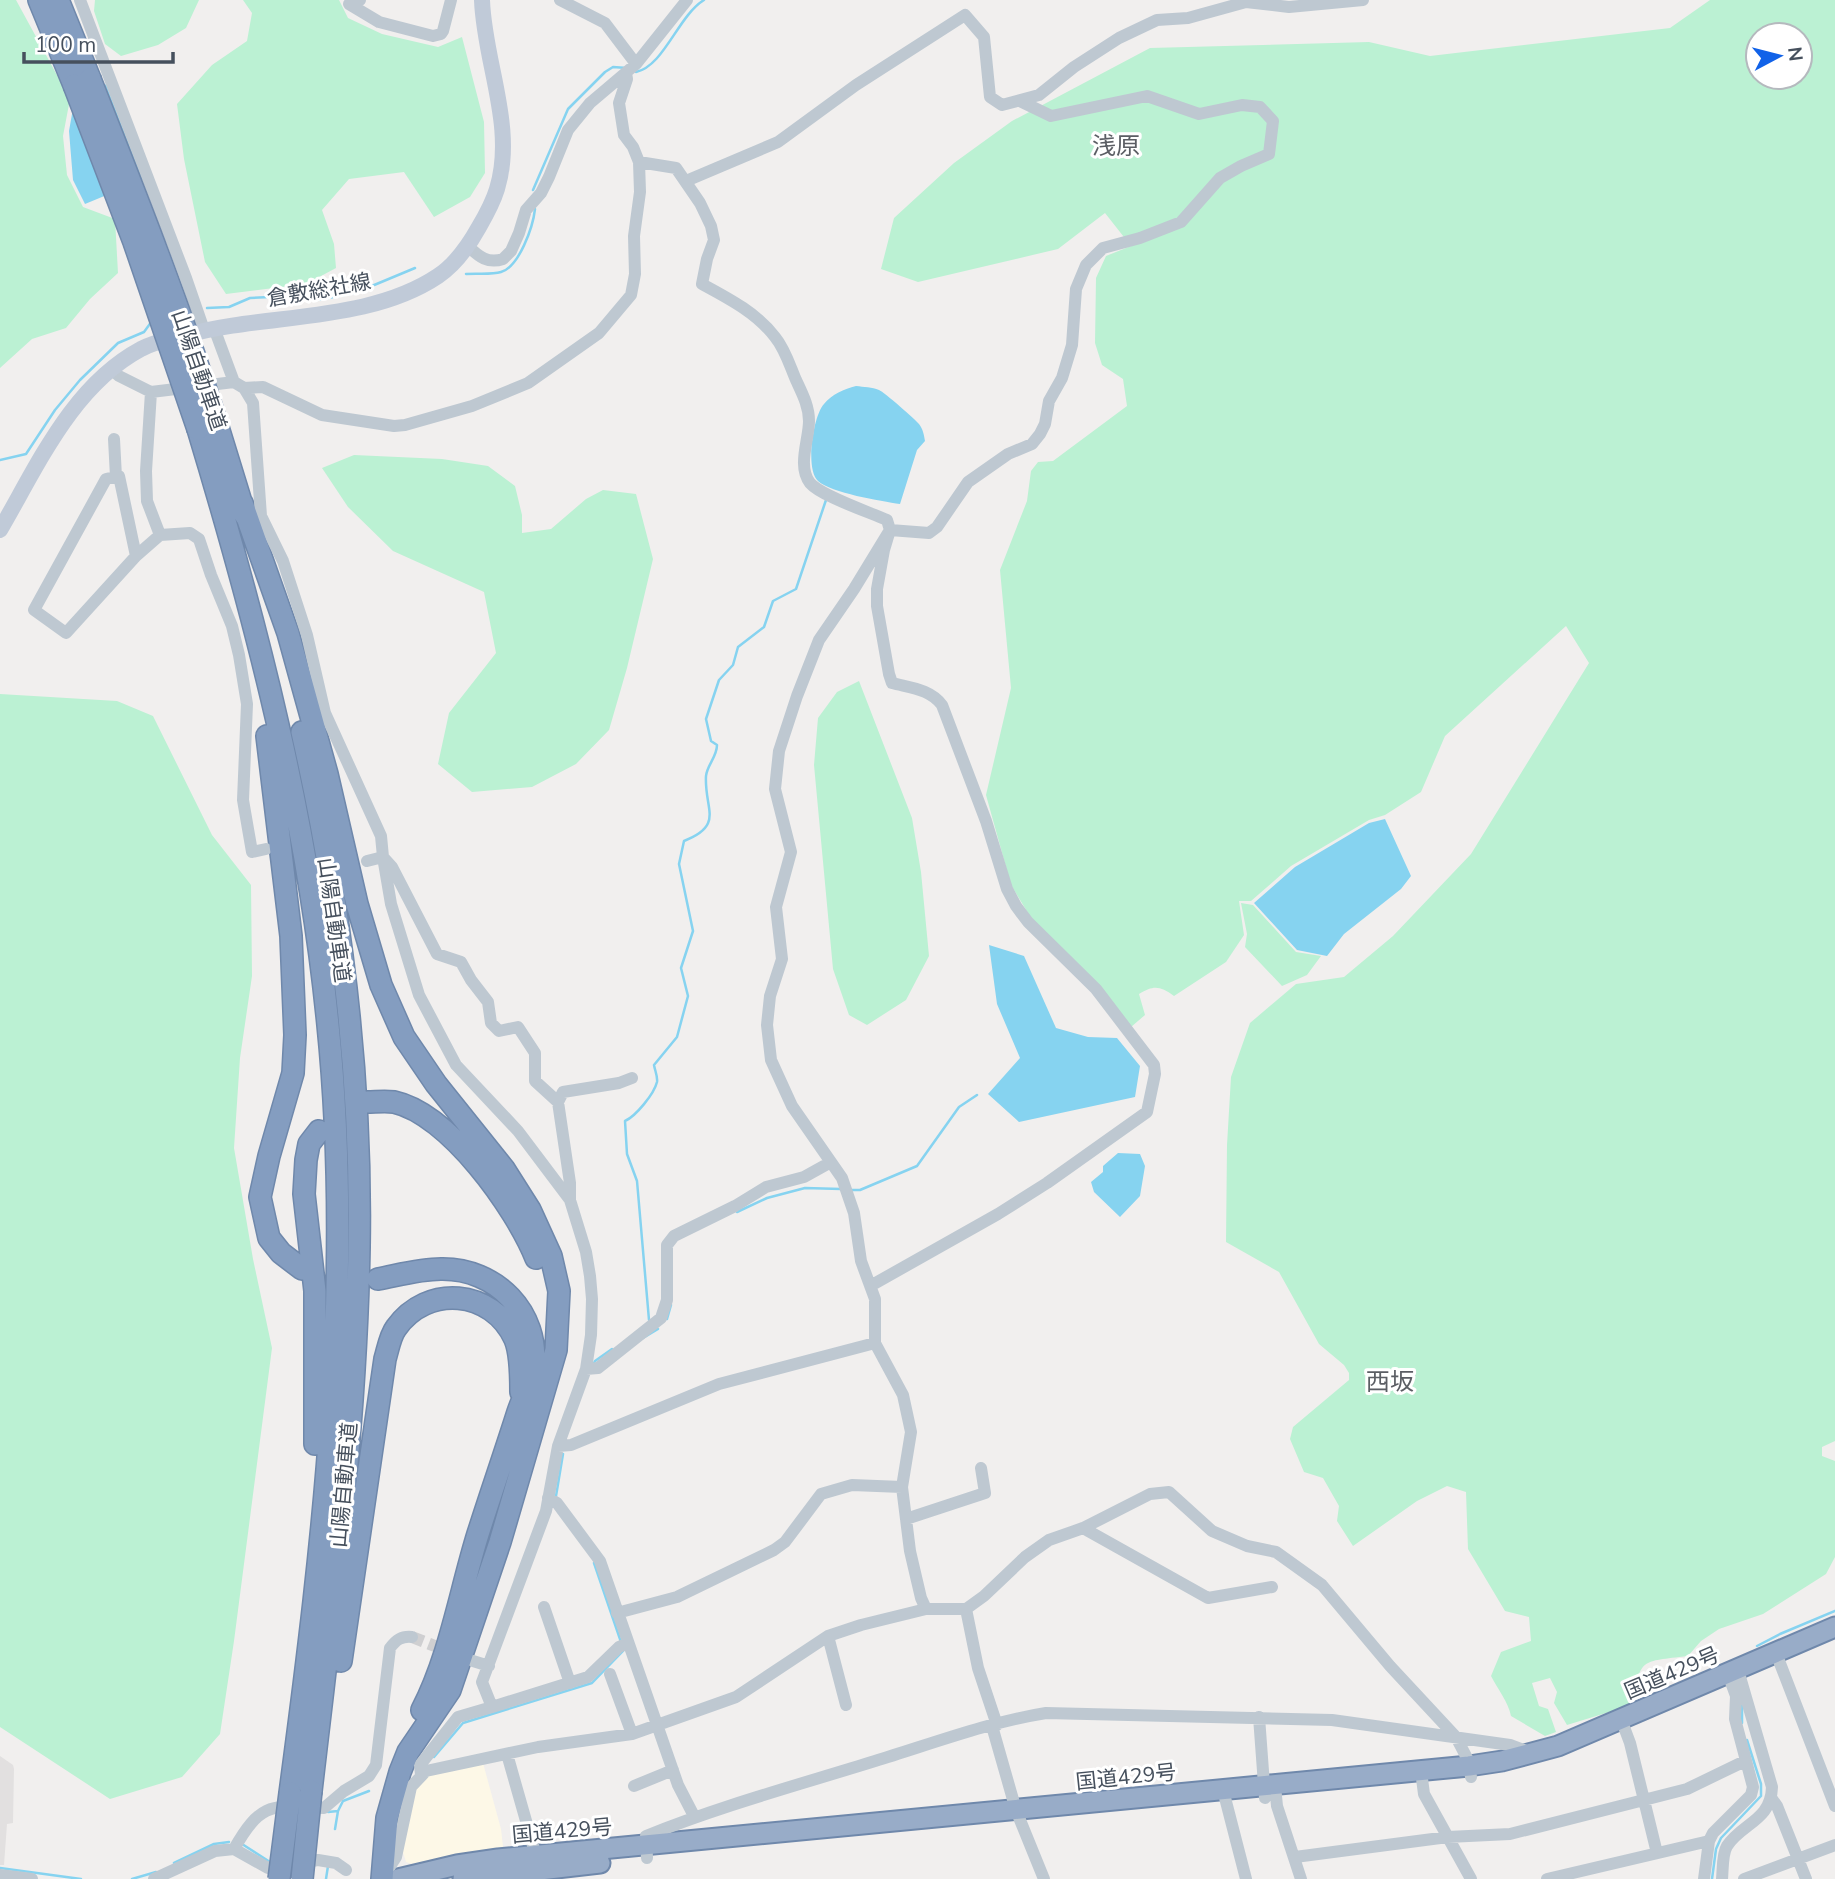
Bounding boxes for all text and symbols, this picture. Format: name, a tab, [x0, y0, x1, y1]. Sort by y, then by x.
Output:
scale bar	[24, 21, 173, 65]
north arrow	[1744, 21, 1814, 91]
text: 100 m	[35, 31, 96, 59]
text: N	[1781, 45, 1809, 63]
district label: 浅原	[1092, 130, 1140, 162]
street label: 倉敷総社線	[265, 267, 373, 313]
street label: 山陽自動車道	[165, 306, 233, 434]
street label: 山陽自動車道	[311, 856, 357, 984]
district label: 西坂	[1366, 1366, 1414, 1398]
street label: 山陽自動車道	[325, 1421, 363, 1549]
street label: 国道429号	[1620, 1640, 1724, 1706]
street label: 国道429号	[1074, 1758, 1178, 1796]
street label: 国道429号	[511, 1813, 613, 1849]

